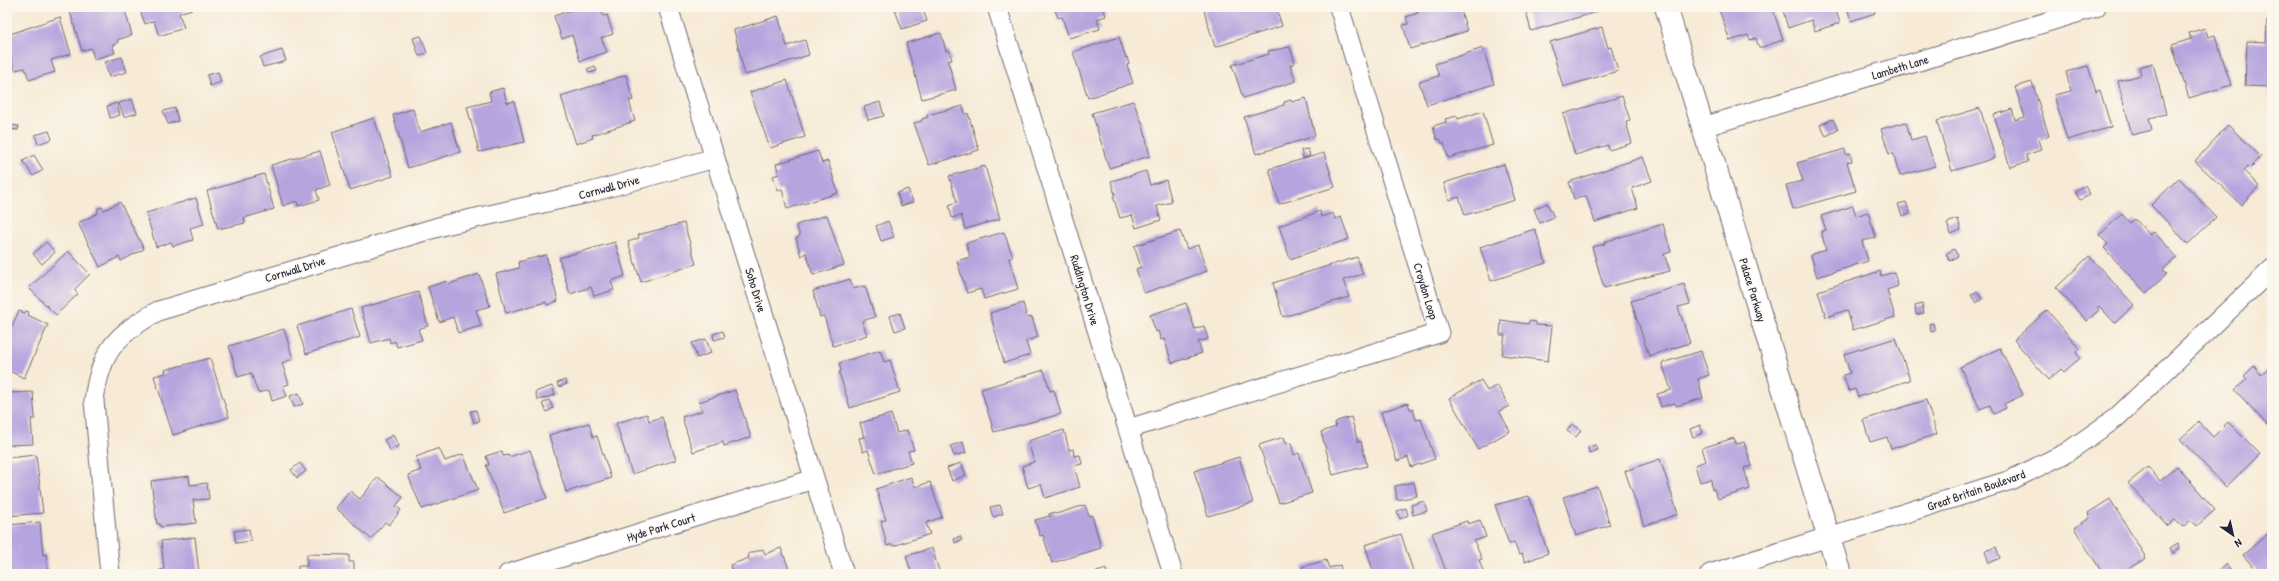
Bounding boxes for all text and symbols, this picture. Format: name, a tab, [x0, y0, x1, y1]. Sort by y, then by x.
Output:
street label: Lambeth Lane	[1870, 50, 1931, 84]
street label: Cornwall Drive	[577, 171, 641, 203]
street label: Cornwall Drive	[263, 252, 327, 286]
street label: Ruddington Drive	[1066, 253, 1104, 328]
street label: Palace Parkway	[1735, 256, 1771, 324]
street label: Croydon Loop	[1409, 261, 1443, 321]
street label: Soho Drive	[741, 266, 771, 314]
street label: Great Britain Boulevard	[1925, 465, 2027, 515]
street label: Hyde Park Court	[625, 508, 698, 545]
north arrow	[2213, 515, 2253, 555]
text: N	[2232, 536, 2245, 551]

